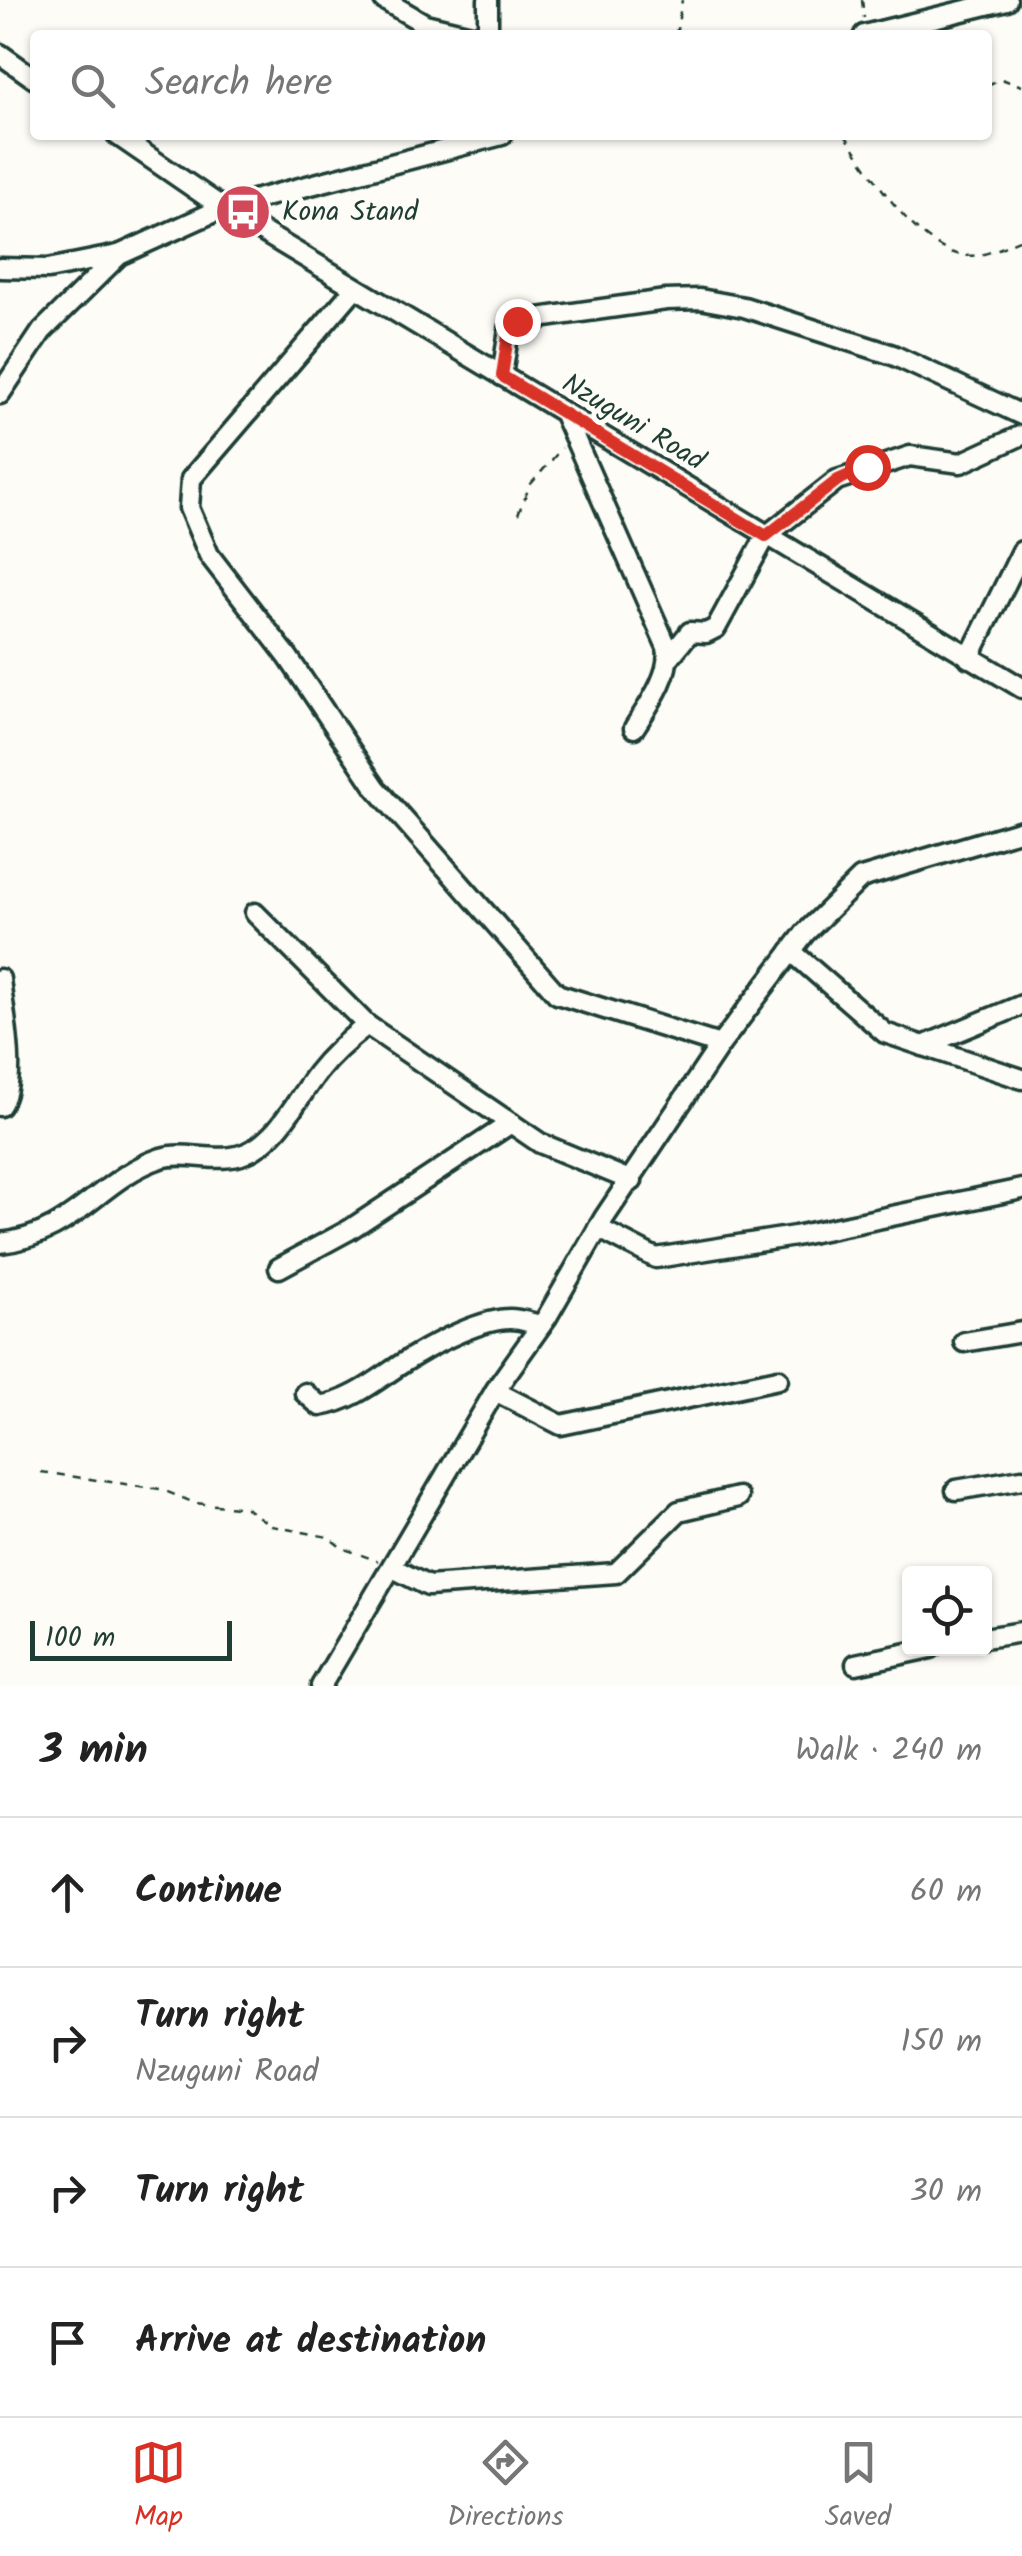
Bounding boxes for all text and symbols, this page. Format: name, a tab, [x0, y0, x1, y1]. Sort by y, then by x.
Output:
search box	[30, 30, 992, 140]
text: Search here	[145, 55, 332, 115]
icon: search	[65, 58, 120, 113]
bus stop icon: Kona Stand	[213, 182, 273, 242]
place label: Kona Stand	[282, 190, 419, 235]
route end	[495, 299, 541, 345]
street label: Nzuguni Road	[553, 362, 714, 484]
route start	[845, 445, 891, 491]
map controls	[902, 1566, 992, 1656]
button: locate	[902, 1566, 992, 1656]
scale bar	[30, 1616, 232, 1660]
text: 100 m	[45, 1616, 115, 1661]
text: 3 min	[40, 1718, 148, 1785]
text: Walk · 240 m	[795, 1726, 982, 1777]
text: Continue	[135, 1862, 282, 1922]
icon: ahead	[40, 1865, 95, 1920]
text: 60 m	[910, 1867, 982, 1918]
text: Turn right	[135, 1987, 304, 2047]
icon: right	[40, 2015, 95, 2070]
text: 150 m	[900, 2017, 982, 2068]
text: Nzuguni Road	[135, 2047, 318, 2098]
text: Turn right	[135, 2162, 304, 2222]
icon: right	[40, 2165, 95, 2220]
text: 30 m	[909, 2167, 982, 2218]
text: Arrive at destination	[135, 2312, 486, 2372]
icon: arrive	[40, 2315, 95, 2370]
tab: Map	[131, 2435, 186, 2540]
tab: Directions	[447, 2435, 563, 2540]
tab: Saved	[825, 2435, 891, 2540]

